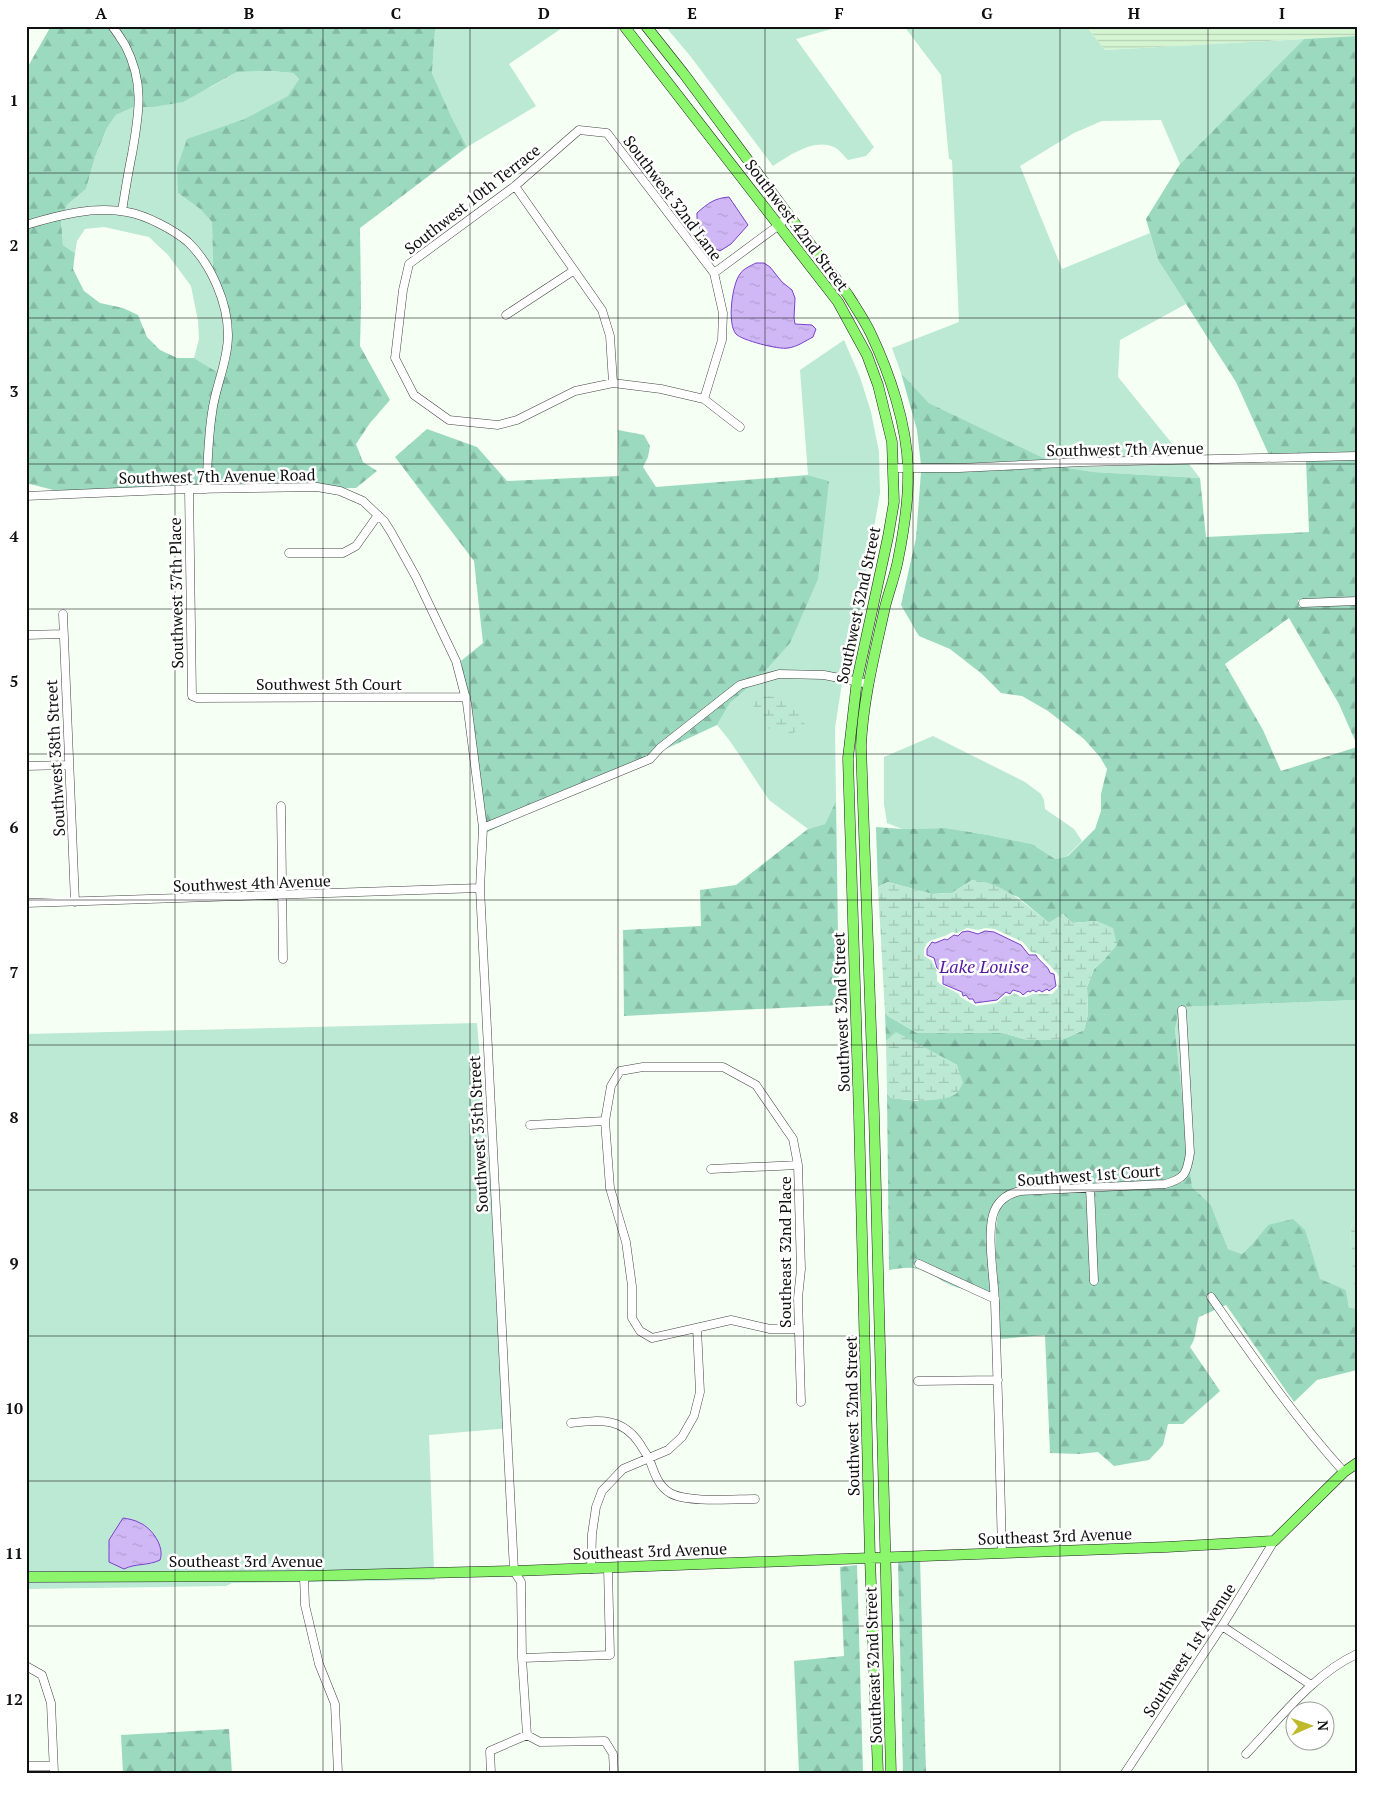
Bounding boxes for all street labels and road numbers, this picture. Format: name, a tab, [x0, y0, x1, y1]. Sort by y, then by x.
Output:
street label: Southwest 32nd Lane	[618, 131, 728, 265]
street label: Southwest 10th Terrace	[399, 139, 545, 259]
street label: Southwest 42nd Street	[740, 154, 854, 296]
street label: Southwest 7th Avenue	[1046, 437, 1204, 461]
street label: Southwest 7th Avenue Road	[118, 463, 316, 489]
street label: Southwest 37th Place	[164, 517, 188, 669]
street label: Southwest 32nd Street	[831, 524, 885, 686]
street label: Southwest 5th Court	[256, 673, 402, 695]
street label: Southwest 38th Street	[40, 679, 70, 837]
street label: Southwest 4th Avenue	[173, 869, 331, 897]
street label: Southwest 32nd Street	[827, 932, 855, 1092]
street label: Southwest 35th Street	[463, 1055, 493, 1213]
street label: Southwest 1st Court	[1017, 1159, 1161, 1191]
street label: Southeast 32nd Place	[774, 1176, 796, 1328]
street label: Southwest 32nd Street	[840, 1336, 864, 1496]
street label: Southeast 3rd Avenue	[977, 1522, 1133, 1550]
street label: Southeast 3rd Avenue	[572, 1537, 728, 1565]
street label: Southeast 3rd Avenue	[169, 1550, 323, 1572]
street label: Southwest 1st Avenue	[1137, 1579, 1241, 1721]
street label: Southeast 32nd Street	[859, 1586, 887, 1744]

